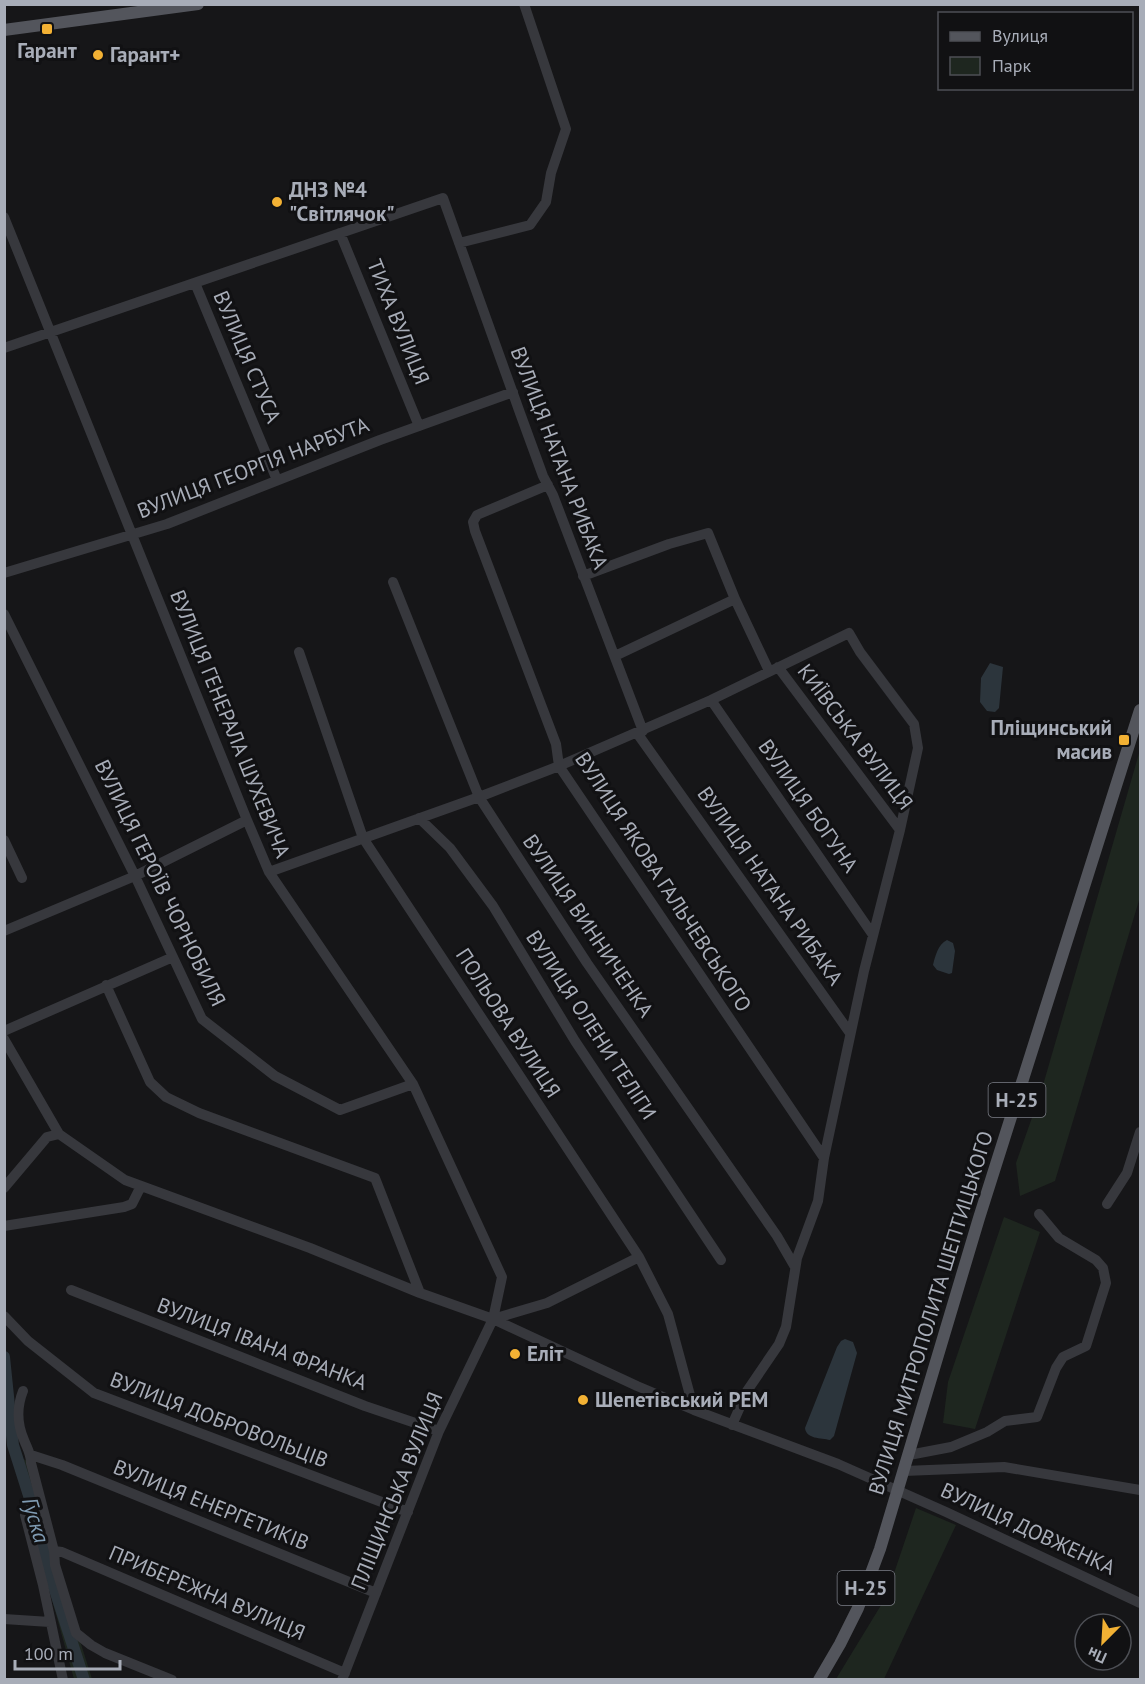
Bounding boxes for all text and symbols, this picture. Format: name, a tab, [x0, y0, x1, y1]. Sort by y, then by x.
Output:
legend	[938, 12, 1133, 90]
marker: Гарант	[40, 22, 54, 36]
text: Вулиця	[992, 24, 1048, 47]
place label: Гарант	[17, 37, 77, 64]
place label: Гарант+	[110, 41, 180, 68]
marker: Гарант+	[91, 48, 105, 62]
text: Парк	[992, 54, 1032, 77]
place label: ДНЗ №4 "Світлячок"	[289, 176, 395, 227]
marker: ДНЗ №4 "Світлячок"	[270, 195, 284, 209]
street label: ТИХА ВУЛИЦЯ	[361, 255, 436, 388]
street label: ВУЛИЦЯ СТУСА	[207, 287, 288, 428]
street label: ВУЛИЦЯ НАТАНА РИБАКА	[505, 343, 615, 574]
street label: ВУЛИЦЯ ГЕОРГІЯ НАРБУТА	[133, 411, 373, 524]
street label: ВУЛИЦЯ ГЕНЕРАЛА ШУХЕВИЧА	[164, 586, 297, 862]
street label: КИЇВСЬКА ВУЛИЦЯ	[792, 658, 919, 815]
place label: Пліщинський масив	[990, 714, 1112, 765]
marker: Пліщинський масив	[1117, 733, 1131, 747]
street label: ВУЛИЦЯ БОГУНА	[752, 734, 865, 878]
street label: ВУЛИЦЯ ЯКОВА ГАЛЬЧЕВСЬКОГО	[569, 747, 758, 1017]
street label: ВУЛИЦЯ ГЕРОЇВ ЧОРНОБИЛЯ	[89, 755, 232, 1011]
street label: ВУЛИЦЯ НАТАНА РИБАКА	[692, 781, 850, 991]
street label: ВУЛИЦЯ ВИННИЧЕНКА	[517, 829, 660, 1023]
street label: ВУЛИЦЯ ОЛЕНИ ТЕЛІГИ	[520, 925, 663, 1124]
street label: ПОЛЬОВА ВУЛИЦЯ	[450, 943, 567, 1103]
road number: Н-25	[988, 1083, 1046, 1117]
street label: ВУЛИЦЯ МИТРОПОЛИТА ШЕПТИЦЬКОГО	[862, 1128, 999, 1498]
street label: ВУЛИЦЯ ІВАНА ФРАНКА	[153, 1291, 372, 1396]
place label: Еліт	[527, 1340, 563, 1367]
marker: Еліт	[508, 1347, 522, 1361]
street label: ВУЛИЦЯ ДОБРОВОЛЬЦІВ	[106, 1365, 332, 1474]
place label: Шепетівський РЕМ	[595, 1386, 768, 1413]
street label: ПЛІЩИНСЬКА ВУЛИЦЯ	[344, 1388, 449, 1594]
marker: Шепетівський РЕМ	[576, 1393, 590, 1407]
street label: ВУЛИЦЯ ЕНЕРГЕТИКІВ	[109, 1453, 313, 1556]
street label: ВУЛИЦЯ ДОВЖЕНКА	[937, 1476, 1121, 1581]
water label: Гуска	[16, 1494, 56, 1546]
street label: ПРИБЕРЕЖНА ВУЛИЦЯ	[105, 1539, 309, 1646]
road number: Н-25	[838, 1571, 894, 1605]
north arrow	[1073, 1612, 1133, 1672]
scale bar	[15, 1633, 120, 1671]
text: 100 m	[24, 1642, 73, 1665]
text: Пн	[1084, 1643, 1110, 1669]

